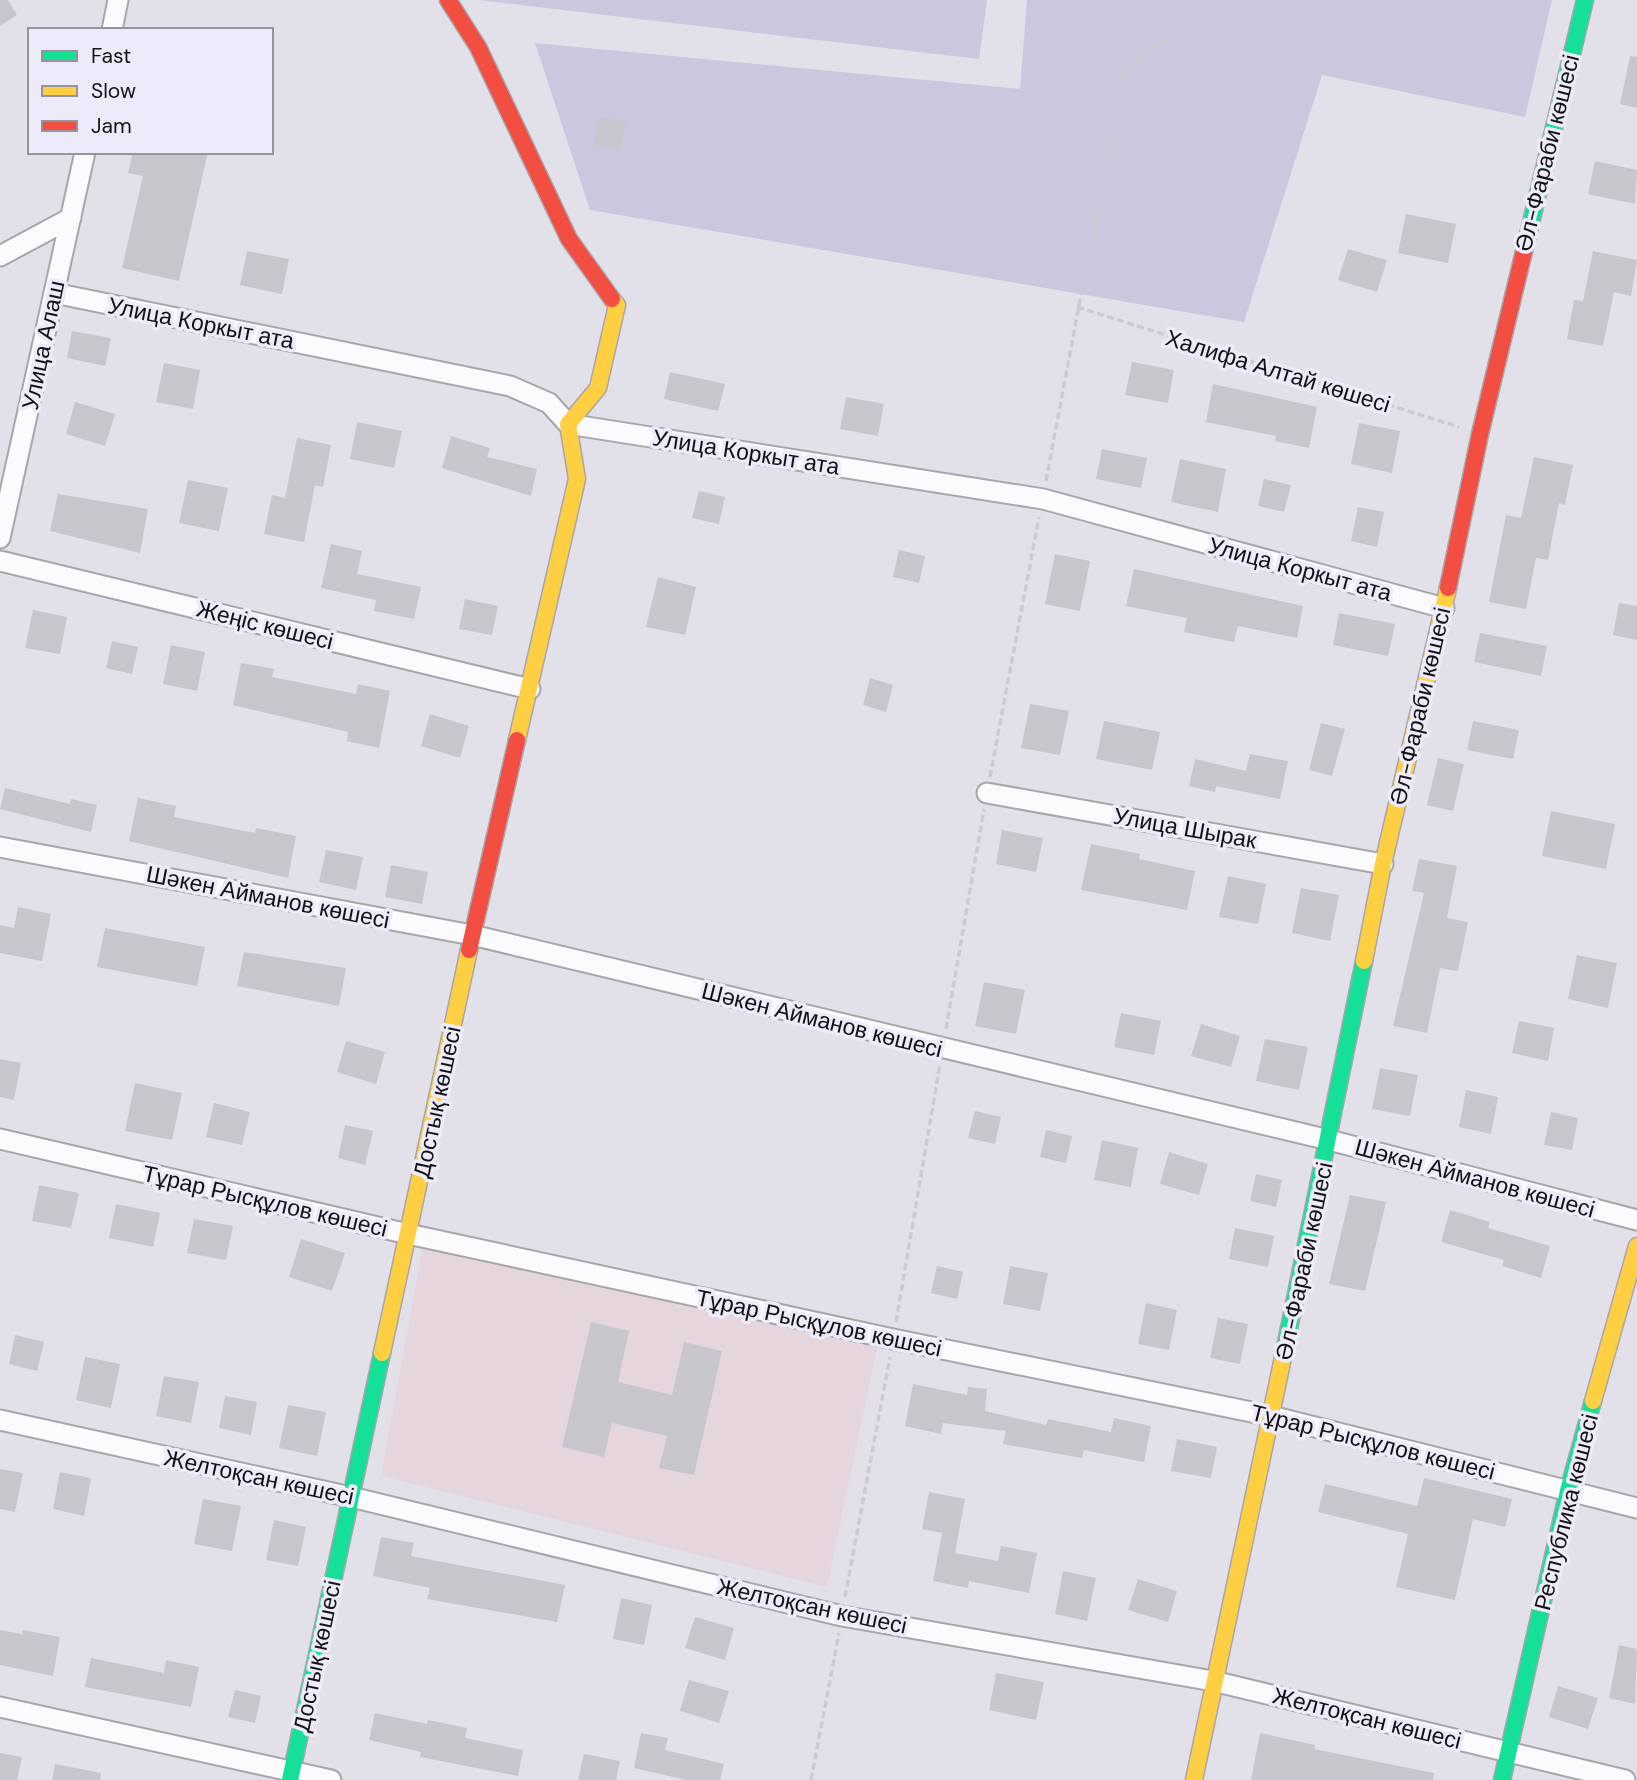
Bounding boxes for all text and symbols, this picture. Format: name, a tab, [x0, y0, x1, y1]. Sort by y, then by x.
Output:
legend	[28, 28, 273, 154]
text: Fast	[91, 42, 131, 70]
street label: Әл-Фараби көшесі	[1508, 51, 1586, 255]
text: Slow	[91, 77, 136, 105]
text: Jam	[91, 112, 132, 140]
street label: Улица Алаш	[15, 278, 71, 412]
street label: Улица Коркыт ата	[105, 290, 297, 356]
street label: Халифа Алтай көшесі	[1162, 322, 1394, 420]
street label: Улица Коркыт ата	[650, 422, 842, 482]
street label: Улица Коркыт ата	[1205, 530, 1395, 608]
street label: Жеңіс көшесі	[194, 594, 336, 656]
street label: Әл-Фараби көшесі	[1383, 604, 1457, 808]
street label: Улица Шырак	[1111, 801, 1260, 855]
street label: Шәкен Айманов көшесі	[144, 859, 392, 935]
street label: Шәкен Айманов көшесі	[698, 976, 946, 1064]
street label: Достық көшесі	[406, 1024, 468, 1180]
street label: Шәкен Айманов көшесі	[1352, 1132, 1598, 1224]
street label: Тұрар Рысқұлов көшесі	[140, 1158, 390, 1244]
street label: Әл-Фараби көшесі	[1268, 1159, 1340, 1363]
street label: Тұрар Рысқұлов көшесі	[693, 1282, 945, 1364]
street label: Тұрар Рысқұлов көшесі	[1248, 1397, 1498, 1487]
street label: Республика көшесі	[1527, 1411, 1605, 1613]
street label: Желтоқсан көшесі	[161, 1442, 357, 1512]
street label: Желтоқсан көшесі	[714, 1571, 910, 1641]
street label: Достық көшесі	[286, 1578, 348, 1734]
street label: Желтоқсан көшесі	[1270, 1680, 1464, 1756]

